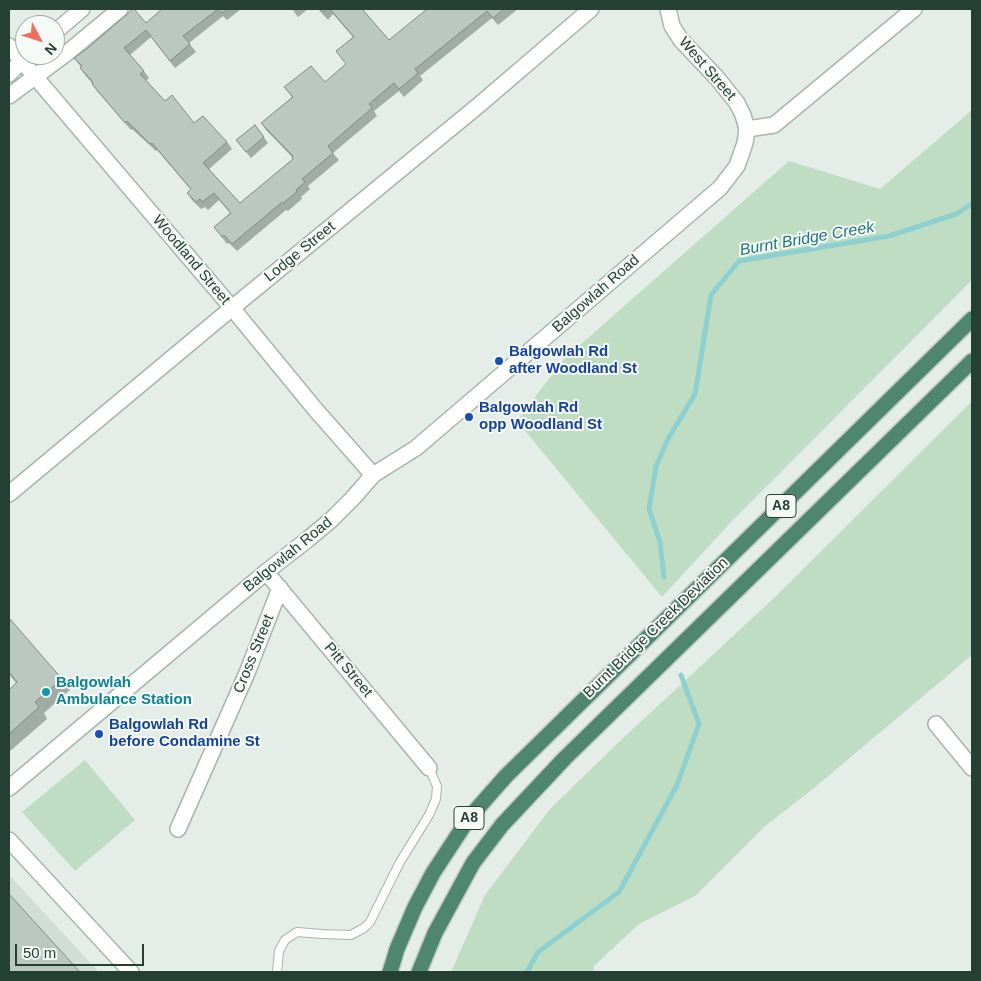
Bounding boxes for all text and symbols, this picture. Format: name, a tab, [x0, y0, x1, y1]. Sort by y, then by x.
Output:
north arrow	[15, 15, 65, 65]
street label: West Street	[675, 34, 739, 104]
text: N	[41, 40, 60, 58]
street label: Woodland Street	[148, 212, 234, 308]
street label: Lodge Street	[261, 218, 339, 286]
water label: Burnt Bridge Creek	[738, 218, 876, 260]
street label: Balgowlah Road	[549, 251, 643, 337]
place label: Balgowlah Rd after Woodland St	[509, 343, 637, 378]
marker: Balgowlah Rd after Woodland St	[493, 355, 505, 367]
place label: Balgowlah Rd opp Woodland St	[479, 399, 602, 434]
marker: Balgowlah Rd opp Woodland St	[463, 411, 475, 423]
road number: A8	[766, 494, 796, 518]
street label: Balgowlah Road	[240, 514, 336, 596]
street label: Burnt Bridge Creek Deviation	[580, 554, 732, 702]
street label: Cross Street	[230, 612, 278, 696]
street label: Pitt Street	[320, 639, 376, 701]
place label: Balgowlah Ambulance Station	[56, 674, 192, 709]
marker: Balgowlah Ambulance Station	[40, 686, 52, 698]
place label: Balgowlah Rd before Condamine St	[109, 716, 260, 751]
marker: Balgowlah Rd before Condamine St	[93, 728, 105, 740]
road number: A8	[454, 806, 484, 830]
scale bar	[18, 934, 146, 966]
text: 50 m	[23, 944, 56, 961]

